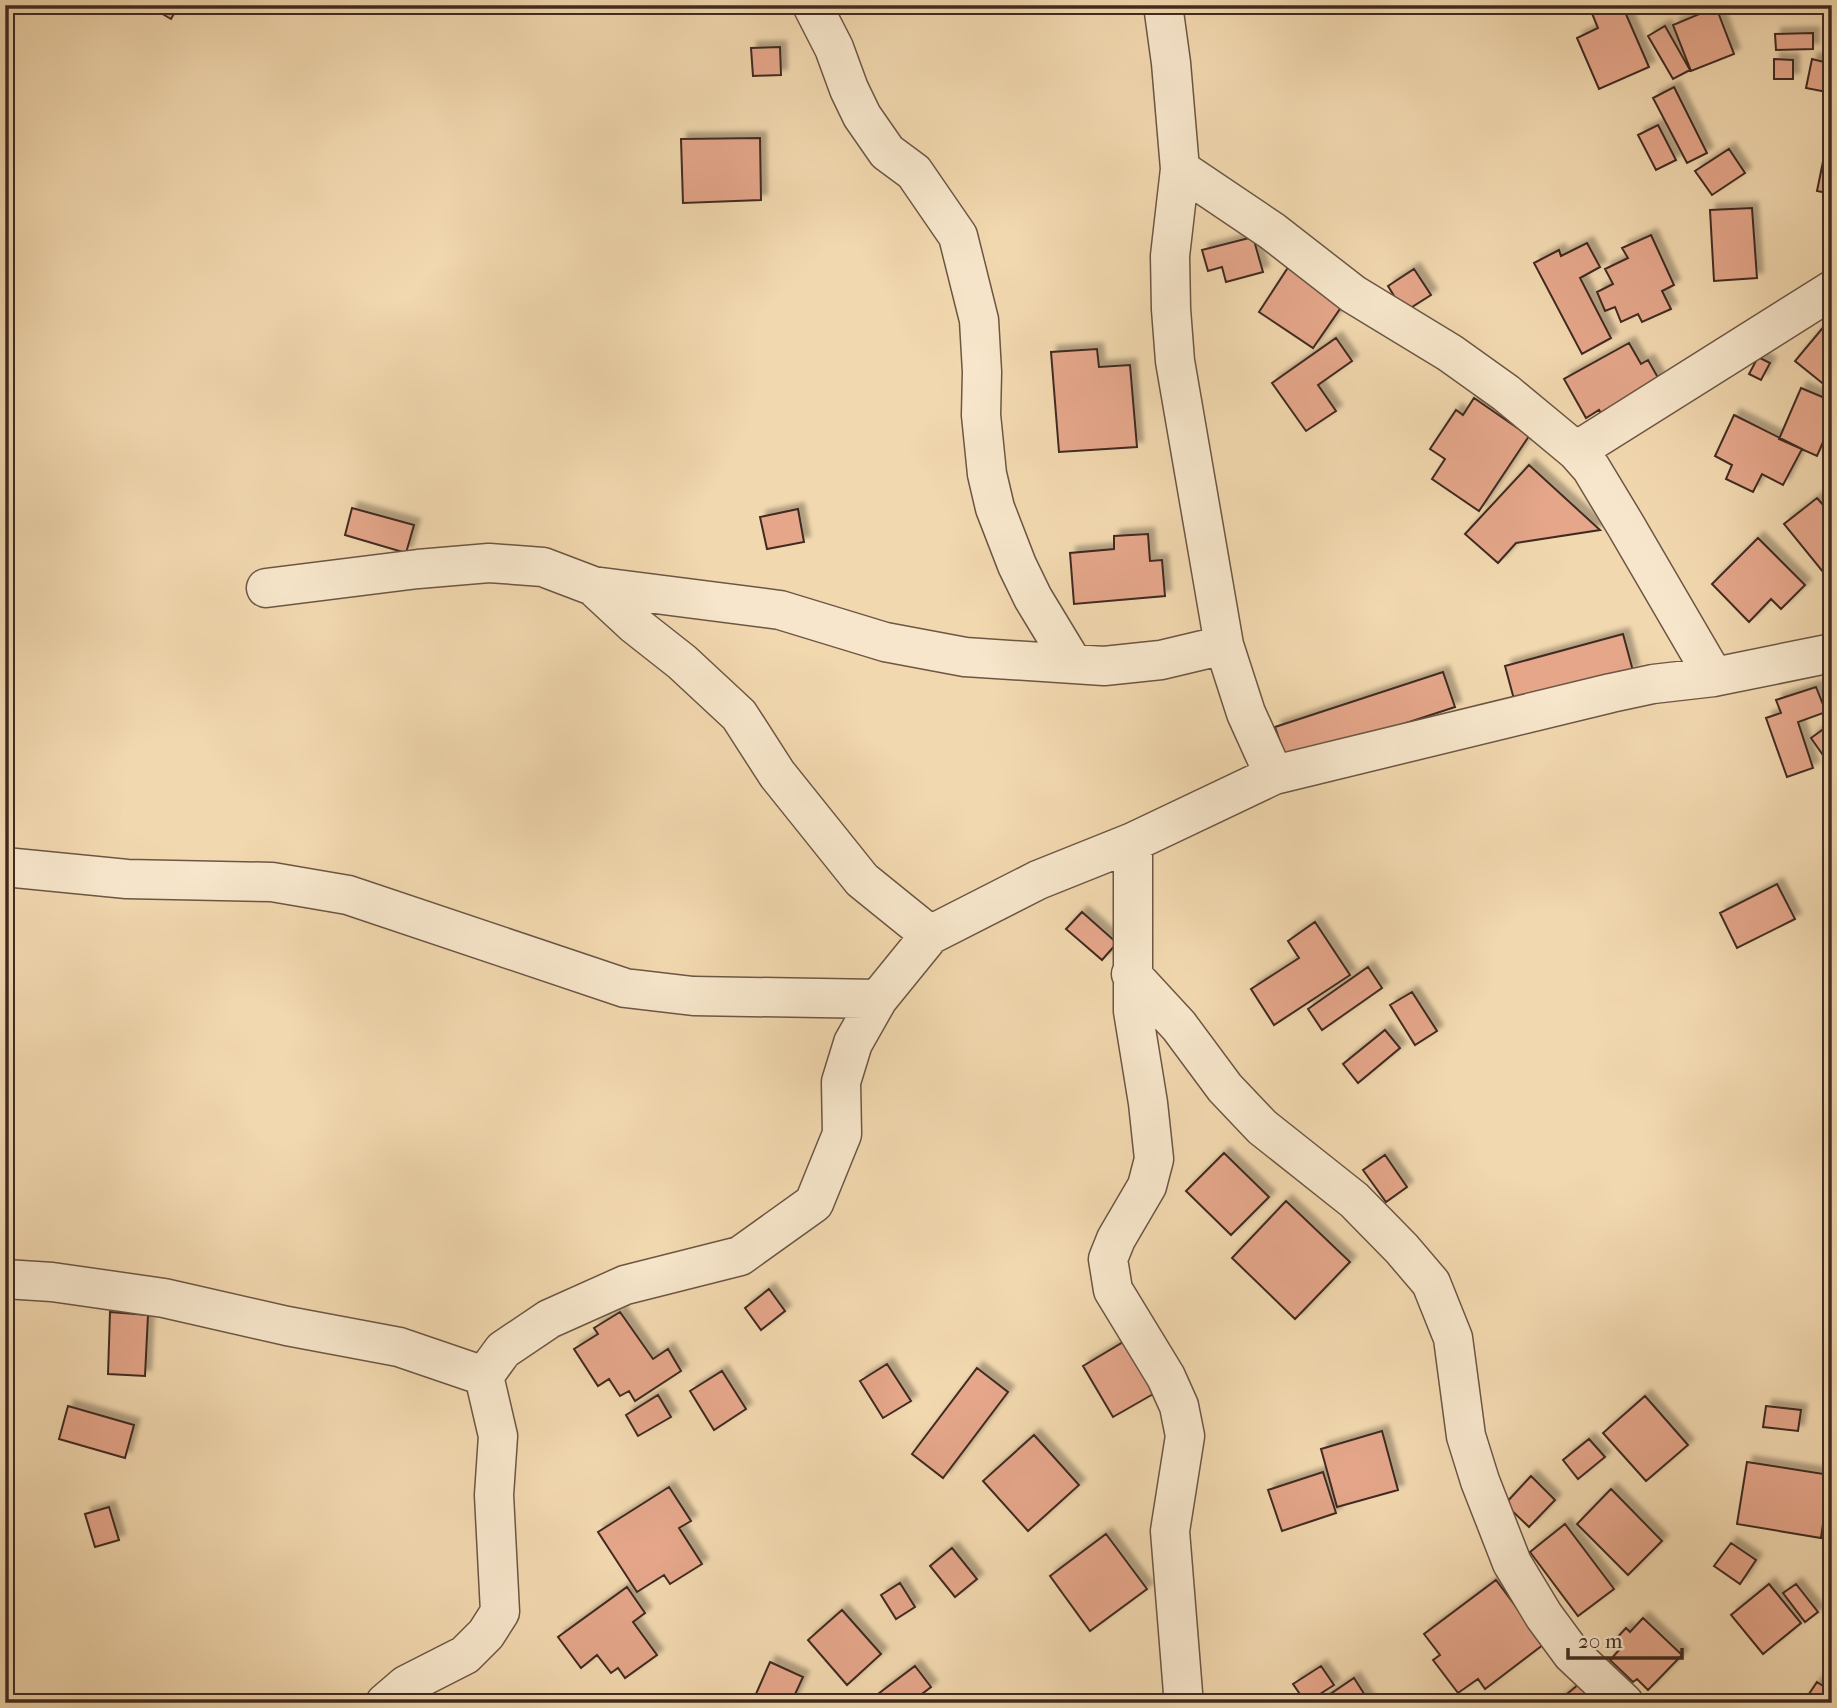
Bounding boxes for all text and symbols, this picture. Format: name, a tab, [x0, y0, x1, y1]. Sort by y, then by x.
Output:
scale bar	[1568, 1617, 1681, 1661]
text: 20 m	[1578, 1629, 1623, 1653]

